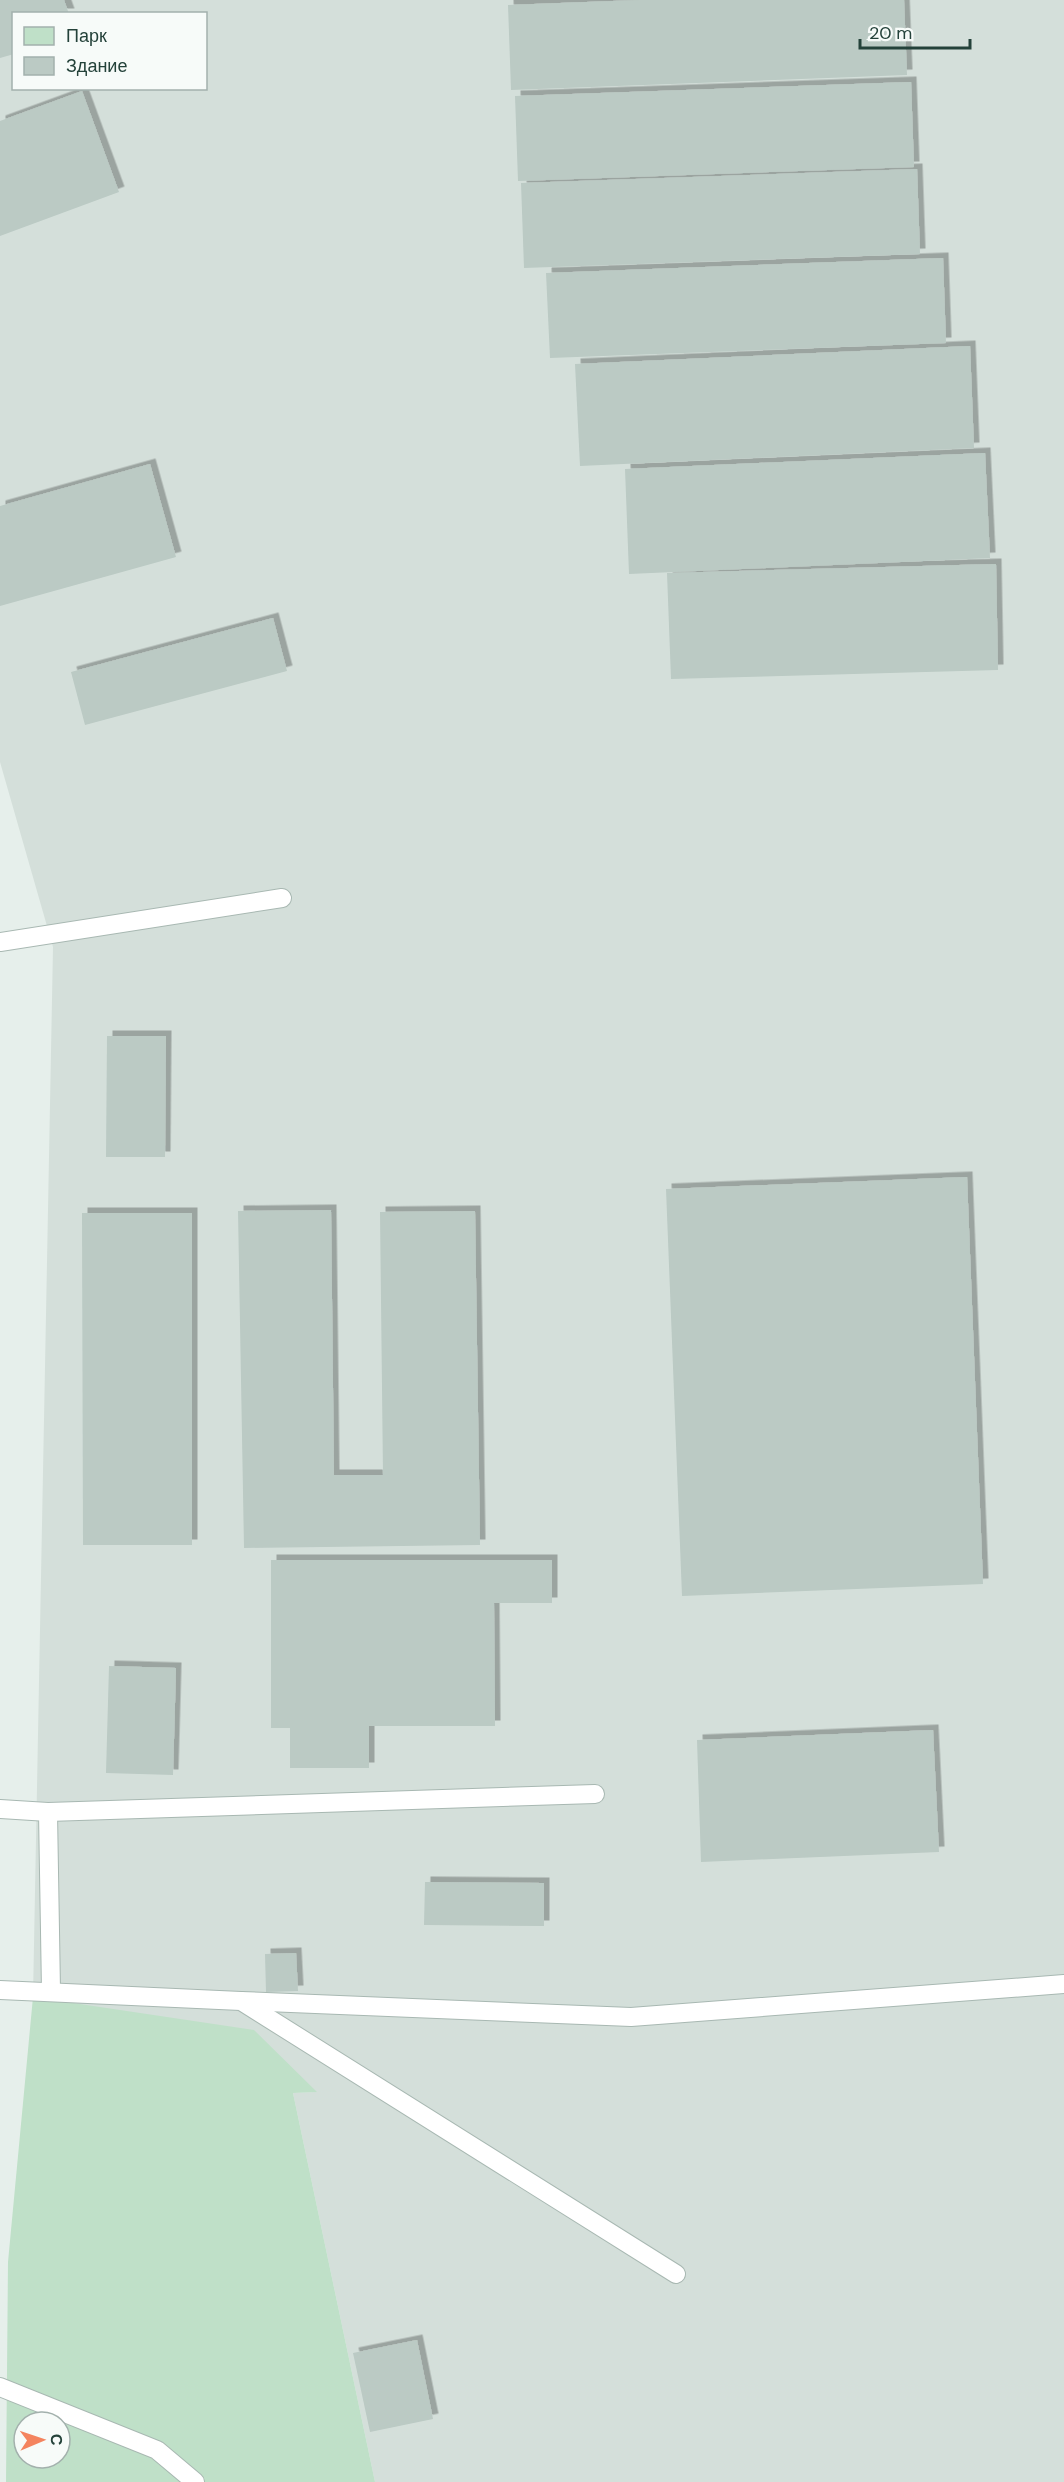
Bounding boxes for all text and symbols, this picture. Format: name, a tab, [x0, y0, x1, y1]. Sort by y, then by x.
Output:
legend	[12, 12, 207, 90]
scale bar	[860, 12, 970, 50]
text: 20 m	[869, 21, 912, 45]
text: Парк	[66, 24, 107, 48]
text: Здание	[66, 54, 127, 78]
north arrow	[12, 2410, 72, 2470]
text: С	[46, 2433, 67, 2446]

